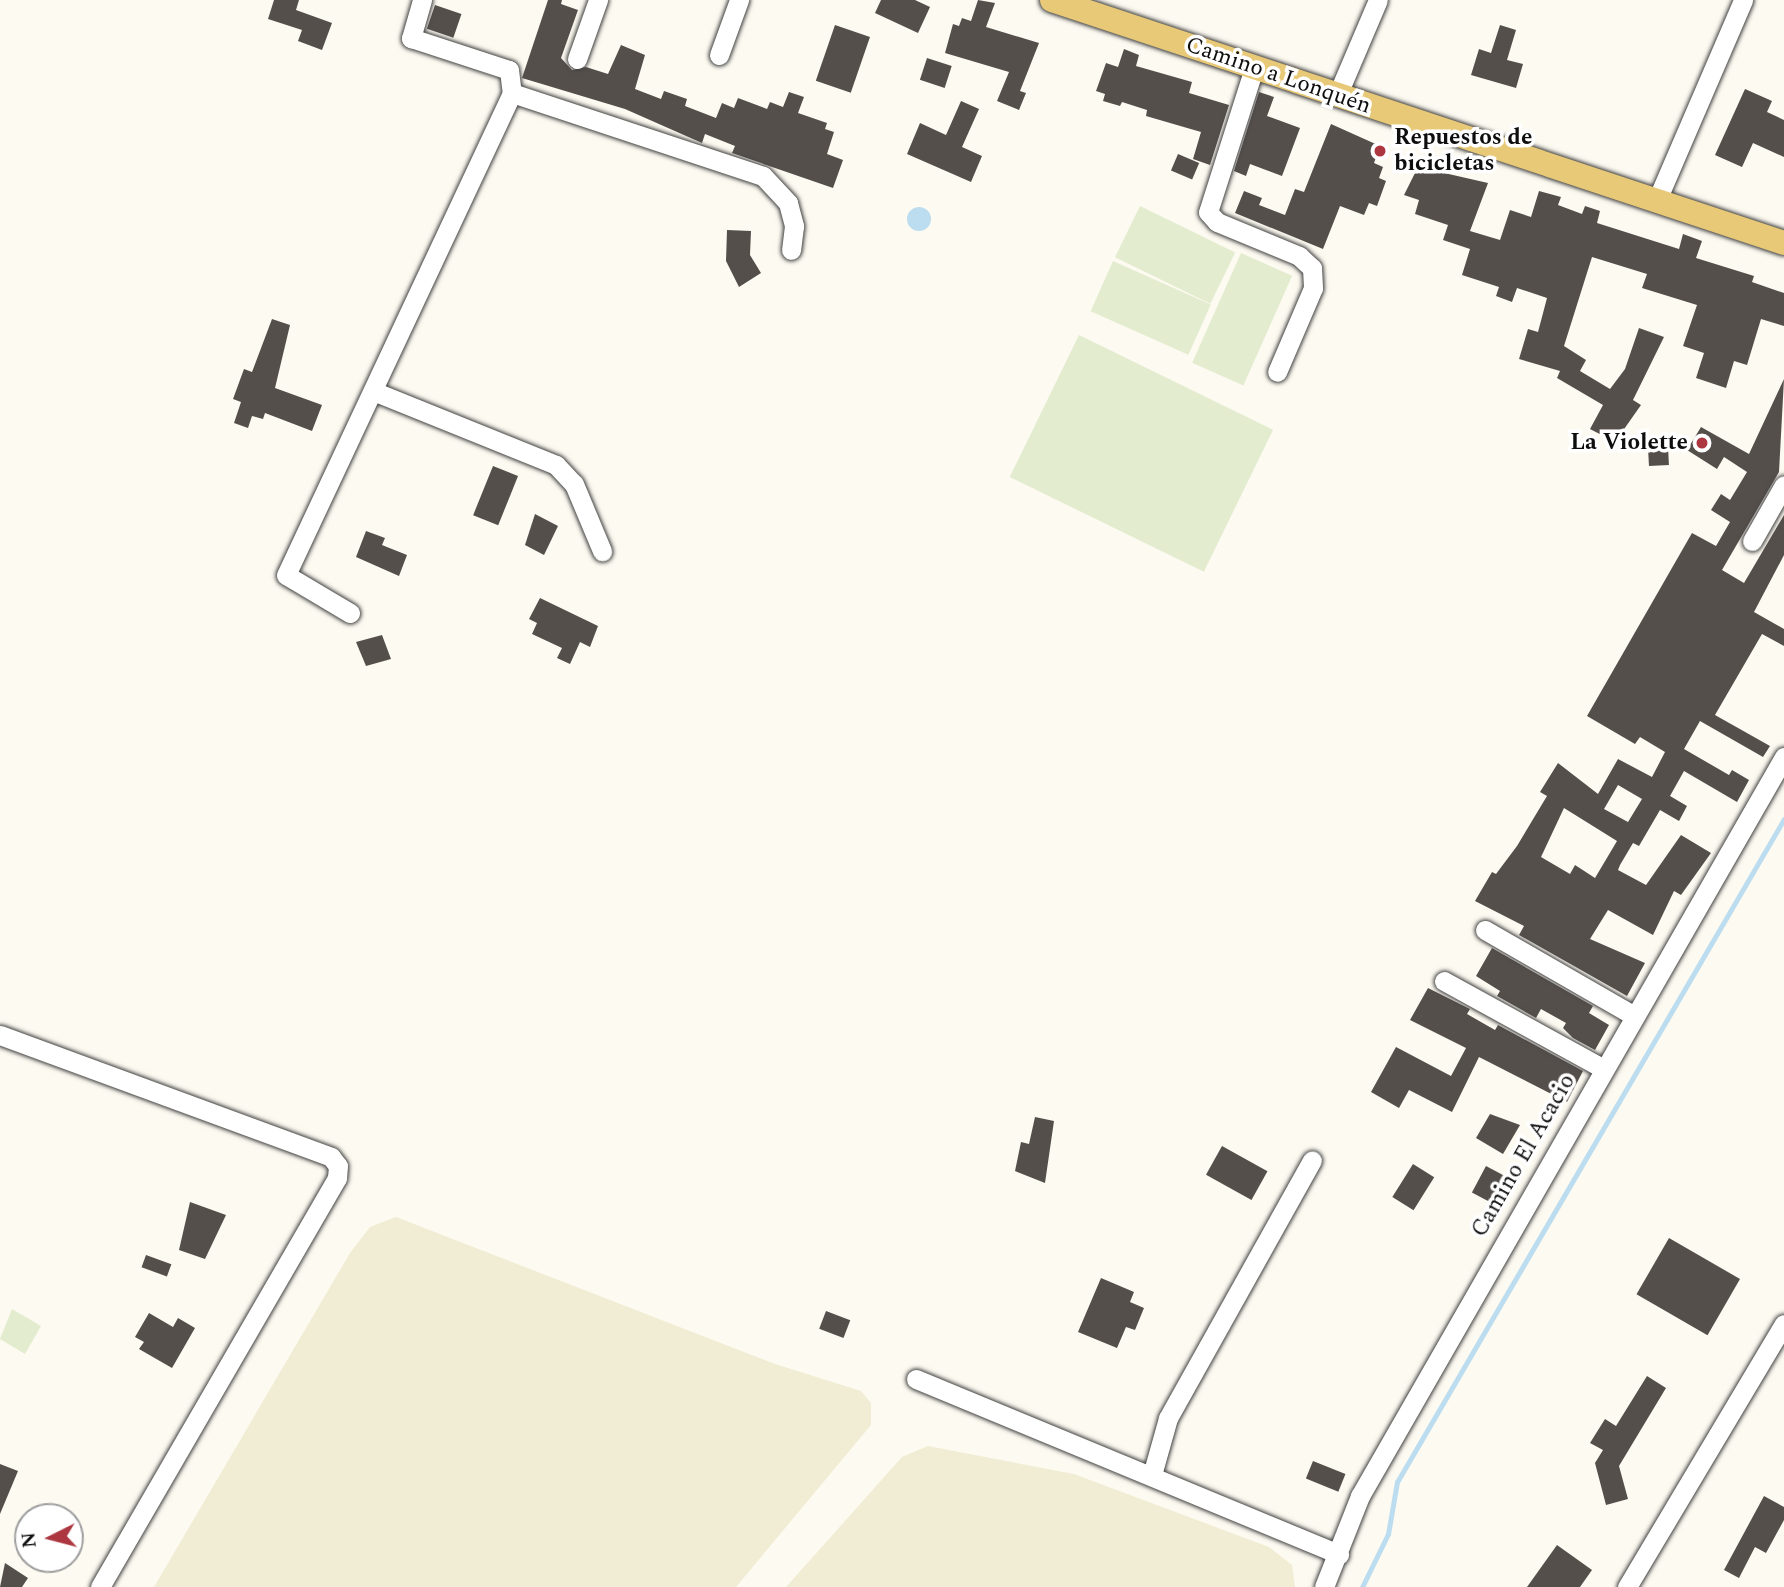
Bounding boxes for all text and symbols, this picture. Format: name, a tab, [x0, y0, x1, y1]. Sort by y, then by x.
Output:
street label: Camino a Lonquén	[1182, 31, 1374, 121]
place label: Repuestos de bicicletas	[1394, 124, 1532, 178]
marker: Repuestos de bicicletas	[1372, 143, 1388, 159]
place label: La Violette	[1570, 429, 1688, 457]
marker: La Violette	[1694, 435, 1710, 451]
street label: Camino El Acacio	[1466, 1070, 1582, 1242]
north arrow	[14, 1503, 84, 1573]
text: N	[14, 1531, 45, 1549]

